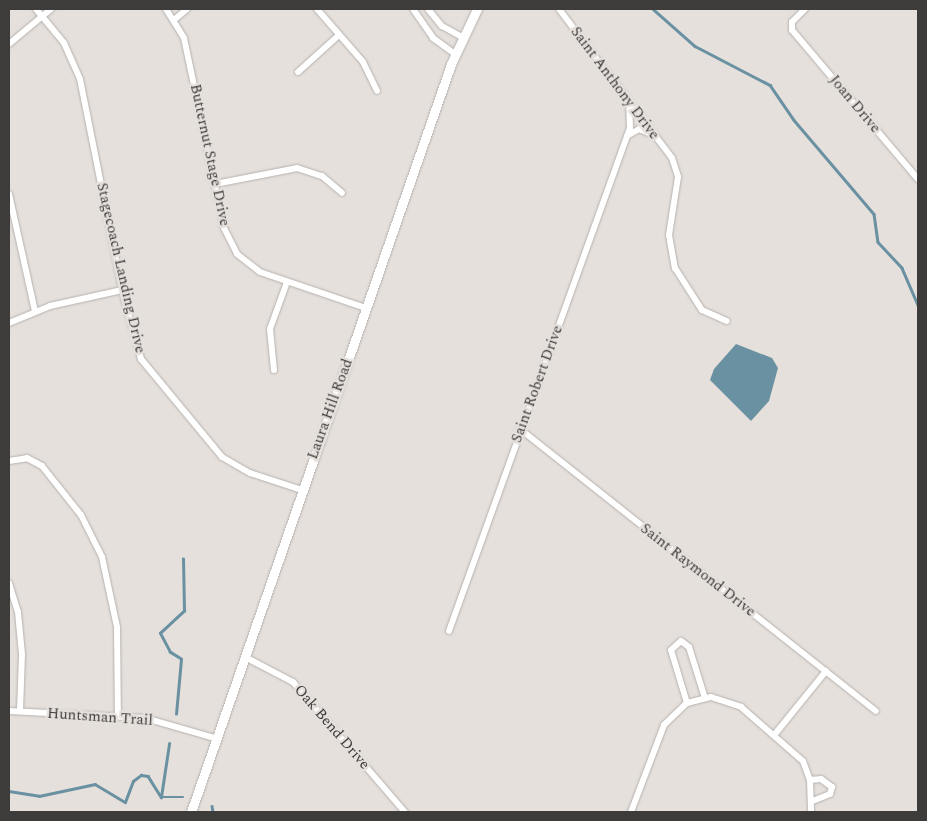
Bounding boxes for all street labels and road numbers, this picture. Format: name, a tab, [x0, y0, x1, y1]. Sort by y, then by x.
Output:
street label: Saint Anthony Drive	[567, 23, 663, 143]
street label: Joan Drive	[826, 71, 884, 137]
street label: Butternut Stage Drive	[186, 82, 234, 228]
street label: Stagecoach Landing Drive	[93, 181, 149, 355]
street label: Saint Robert Drive	[507, 323, 567, 445]
street label: Laura Hill Road	[303, 356, 357, 462]
street label: Saint Raymond Drive	[637, 519, 759, 621]
street label: Oak Bend Drive	[290, 681, 374, 773]
street label: Huntsman Trail	[47, 704, 153, 730]

